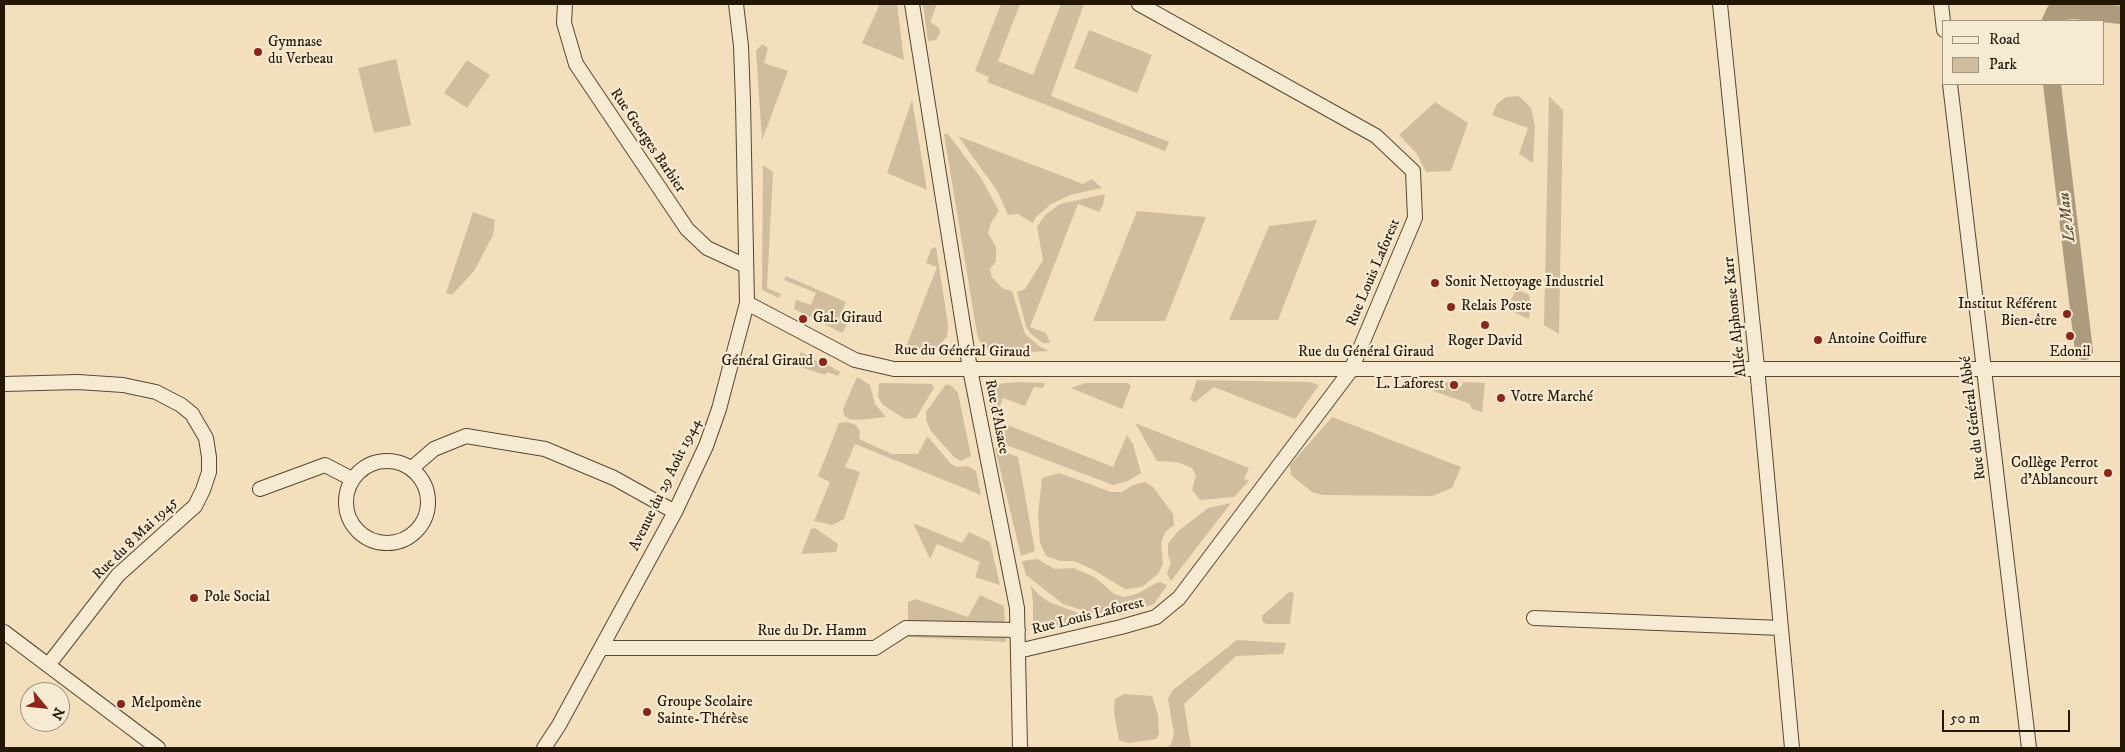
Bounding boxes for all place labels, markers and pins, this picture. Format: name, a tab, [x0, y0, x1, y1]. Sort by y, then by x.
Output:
place label: Gymnase du Verbeau	[268, 34, 333, 69]
marker: Gymnase du Verbeau	[252, 46, 264, 58]
place label: Sonit Nettoyage Industriel	[1445, 274, 1604, 292]
marker: Sonit Nettoyage Industriel	[1429, 277, 1441, 289]
place label: Institut Référent Bien-être	[1958, 296, 2057, 331]
place label: Relais Poste	[1461, 298, 1532, 316]
marker: Relais Poste	[1445, 301, 1457, 313]
marker: Institut Référent Bien-être	[2061, 308, 2073, 320]
place label: Gal. Giraud	[813, 310, 882, 328]
marker: Gal. Giraud	[797, 313, 809, 325]
marker: Roger David	[1479, 319, 1491, 331]
marker: Edonil	[2064, 330, 2076, 342]
place label: Antoine Coiffure	[1828, 331, 1927, 349]
place label: Roger David	[1448, 333, 1522, 351]
marker: Antoine Coiffure	[1812, 334, 1824, 346]
place label: Edonil	[2049, 344, 2091, 362]
place label: Général Giraud	[722, 353, 813, 371]
marker: Général Giraud	[817, 356, 829, 368]
place label: L. Laforest	[1376, 376, 1444, 394]
marker: L. Laforest	[1448, 379, 1460, 391]
place label: Votre Marché	[1511, 389, 1593, 407]
marker: Votre Marché	[1495, 392, 1507, 404]
place label: Collège Perrot d'Ablancourt	[2011, 455, 2098, 490]
marker: Collège Perrot d'Ablancourt	[2102, 467, 2114, 479]
place label: Pole Social	[204, 589, 270, 607]
marker: Pole Social	[188, 592, 200, 604]
place label: Groupe Scolaire Sainte-Thérèse	[657, 694, 753, 729]
place label: Melpomène	[131, 695, 201, 713]
marker: Melpomène	[115, 698, 127, 710]
marker: Groupe Scolaire Sainte-Thérèse	[641, 706, 653, 718]

